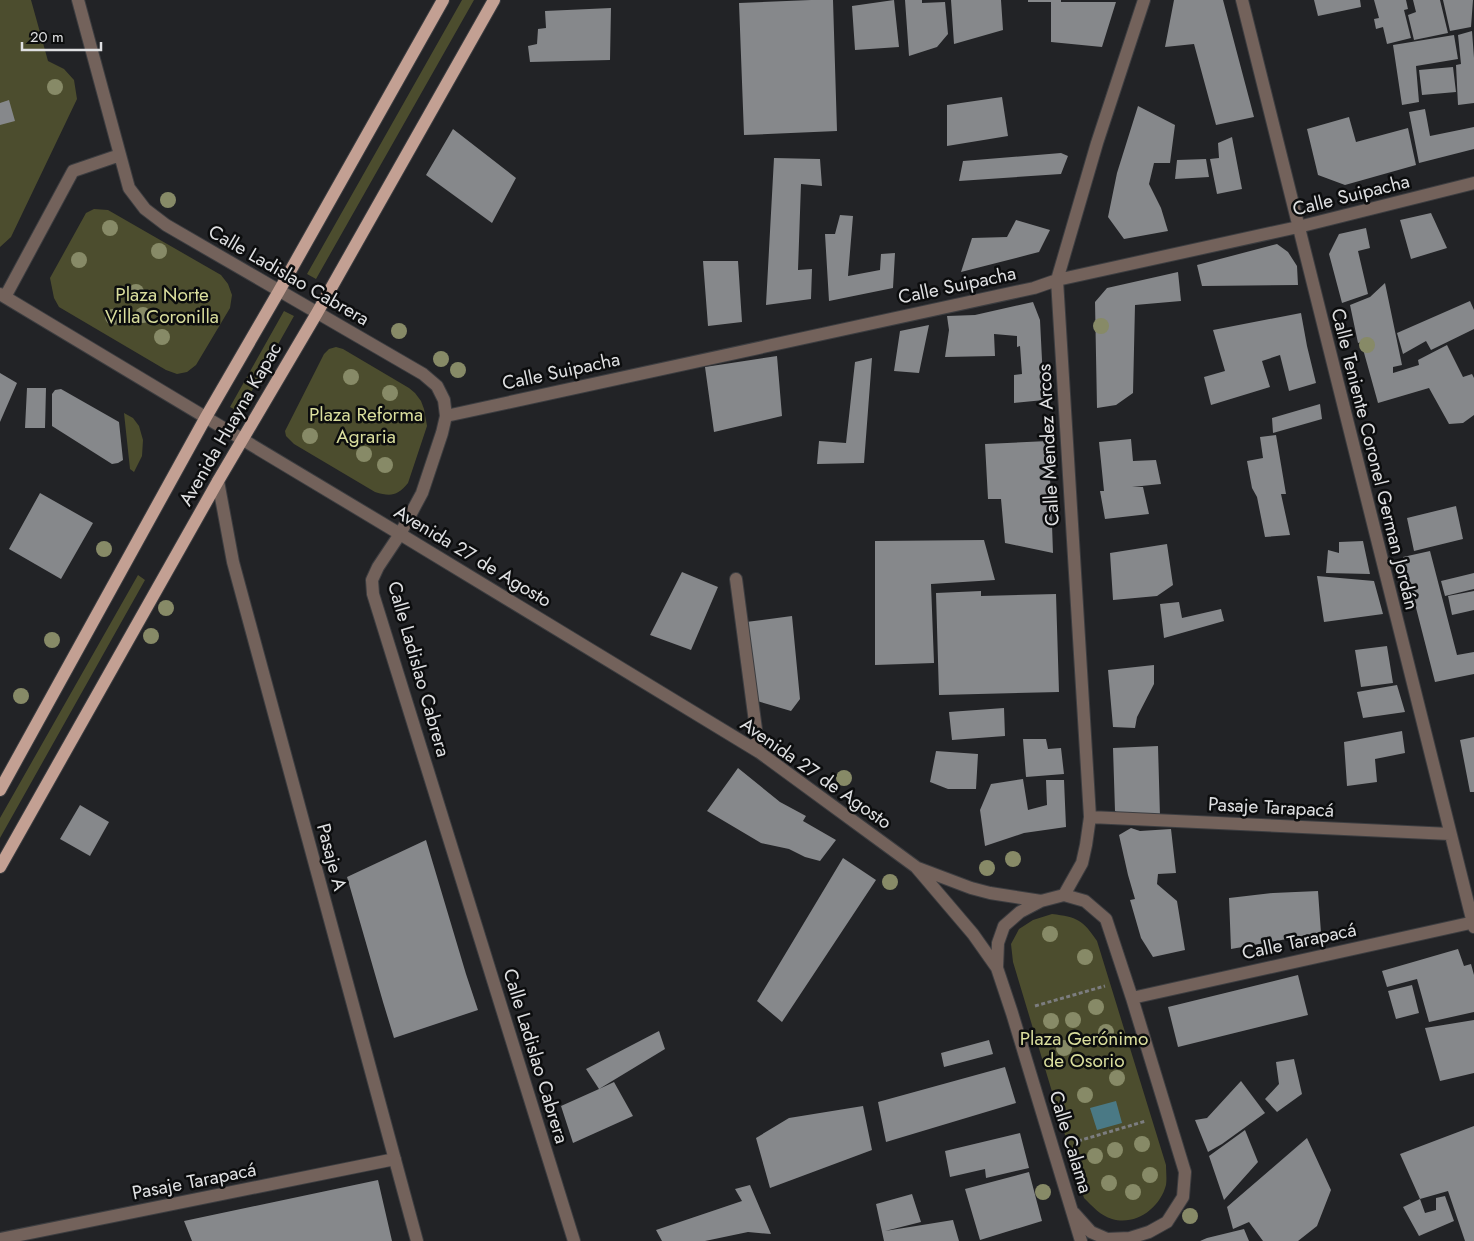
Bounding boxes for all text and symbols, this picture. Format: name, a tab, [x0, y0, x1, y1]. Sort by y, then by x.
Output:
scale bar	[22, 20, 101, 52]
text: 20 m	[30, 26, 64, 48]
street label: Calle Suipacha	[1290, 167, 1412, 223]
street label: Calle Ladislao Cabrera	[204, 218, 374, 332]
street label: Calle Suipacha	[896, 259, 1018, 311]
park label: Plaza Norte Villa Coronilla	[105, 281, 219, 330]
street label: Calle Teniente Coronel German Jordán	[1324, 305, 1426, 613]
street label: Avenida Huayna Kapac	[172, 337, 288, 511]
street label: Calle Suipacha	[500, 345, 622, 397]
street label: Calle Mendez Arcos	[1030, 363, 1066, 527]
park label: Plaza Reforma Agraria	[309, 401, 423, 450]
street label: Avenida 27 de Agosto	[389, 498, 557, 614]
street label: Calle Ladislao Cabrera	[381, 578, 457, 760]
street label: Avenida 27 de Agosto	[735, 711, 897, 835]
street label: Pasaje Tarapacá	[1207, 790, 1335, 824]
street label: Pasaje A	[310, 820, 354, 894]
street label: Calle Tarapacá	[1239, 916, 1359, 966]
street label: Calle Ladislao Cabrera	[497, 965, 575, 1147]
park label: Plaza Gerónimo de Osorio	[1020, 1025, 1148, 1074]
street label: Calle Calama	[1043, 1087, 1099, 1197]
street label: Pasaje Tarapacá	[130, 1156, 258, 1206]

